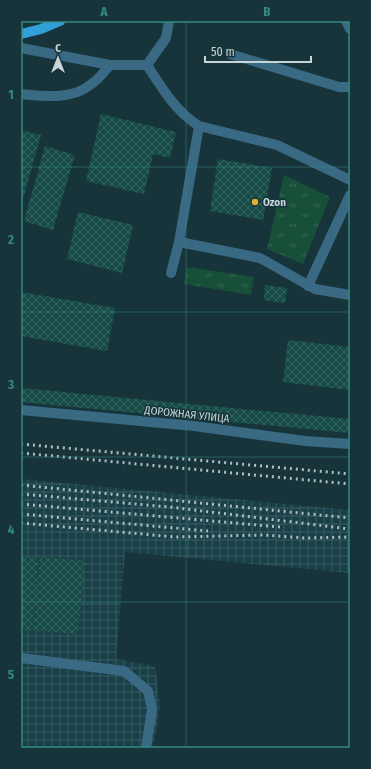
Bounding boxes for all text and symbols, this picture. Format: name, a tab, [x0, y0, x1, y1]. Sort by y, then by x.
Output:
text: A	[99, 4, 108, 19]
text: B	[263, 4, 271, 19]
north arrow	[38, 38, 78, 78]
scale bar	[205, 38, 311, 64]
text: С	[55, 42, 61, 55]
text: 50 m	[211, 45, 235, 59]
text: 1	[8, 87, 14, 102]
place label: Ozon	[263, 196, 286, 209]
marker: Ozon	[250, 197, 260, 207]
text: 2	[7, 232, 14, 247]
text: 3	[7, 377, 14, 392]
street label: ДОРОЖНАЯ УЛИЦА	[143, 403, 230, 425]
text: 4	[8, 522, 15, 537]
text: 5	[8, 667, 14, 682]

